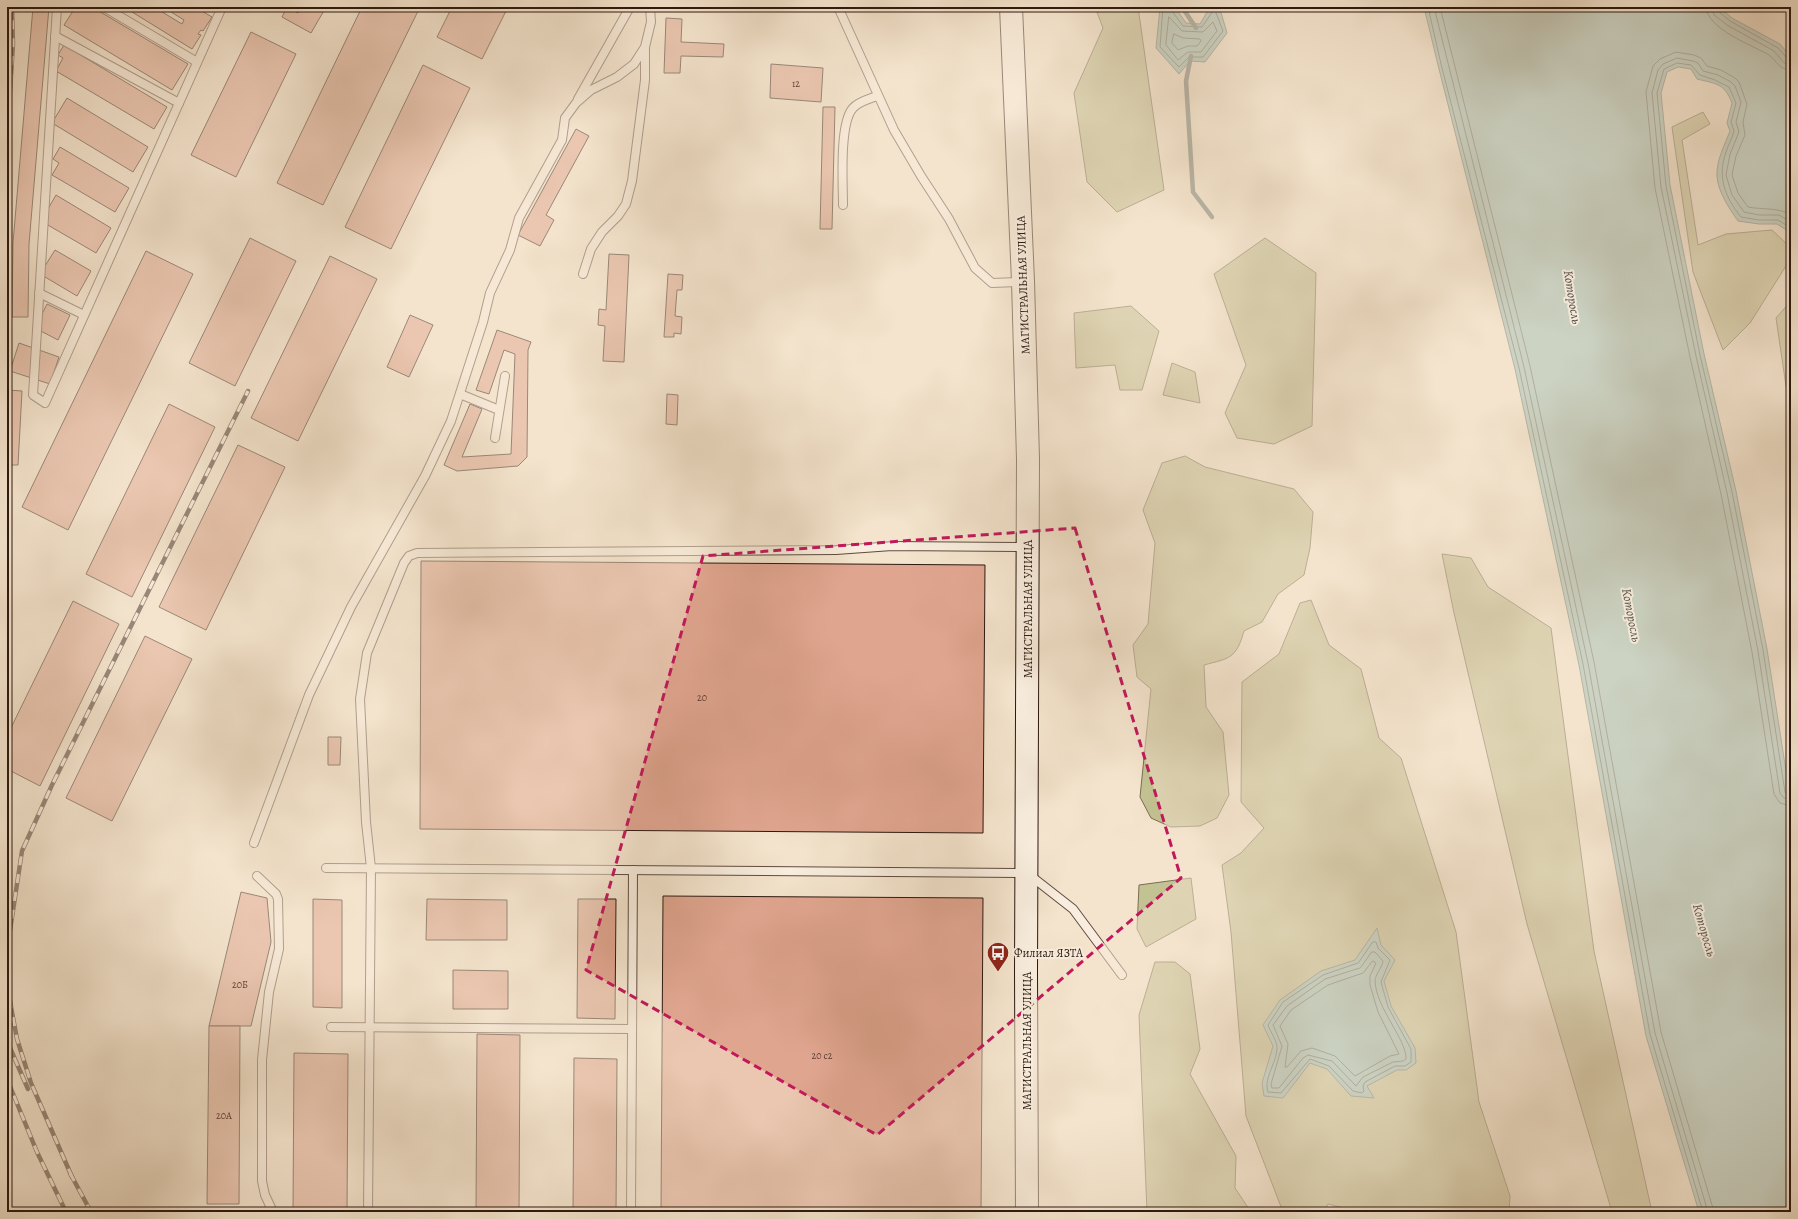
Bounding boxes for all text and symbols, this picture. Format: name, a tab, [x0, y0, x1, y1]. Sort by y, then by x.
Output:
house number: 12	[792, 77, 800, 90]
street label: МАГИСТРАЛЬНАЯ УЛИЦА	[1013, 214, 1033, 355]
water label: Которосль	[1560, 269, 1585, 326]
street label: МАГИСТРАЛЬНАЯ УЛИЦА	[1020, 539, 1036, 678]
water label: Которосль	[1618, 587, 1645, 644]
house number: 20	[697, 691, 707, 704]
water label: Которосль	[1689, 902, 1720, 959]
bus stop icon: Филиал ЯЗТА	[985, 940, 1011, 973]
place label: Филиал ЯЗТА	[1014, 945, 1084, 961]
street label: МАГИСТРАЛЬНАЯ УЛИЦА	[1019, 971, 1035, 1110]
house number: 20Б	[232, 978, 248, 991]
house number: 20 с2	[811, 1049, 833, 1062]
house number: 20А	[216, 1109, 232, 1122]

